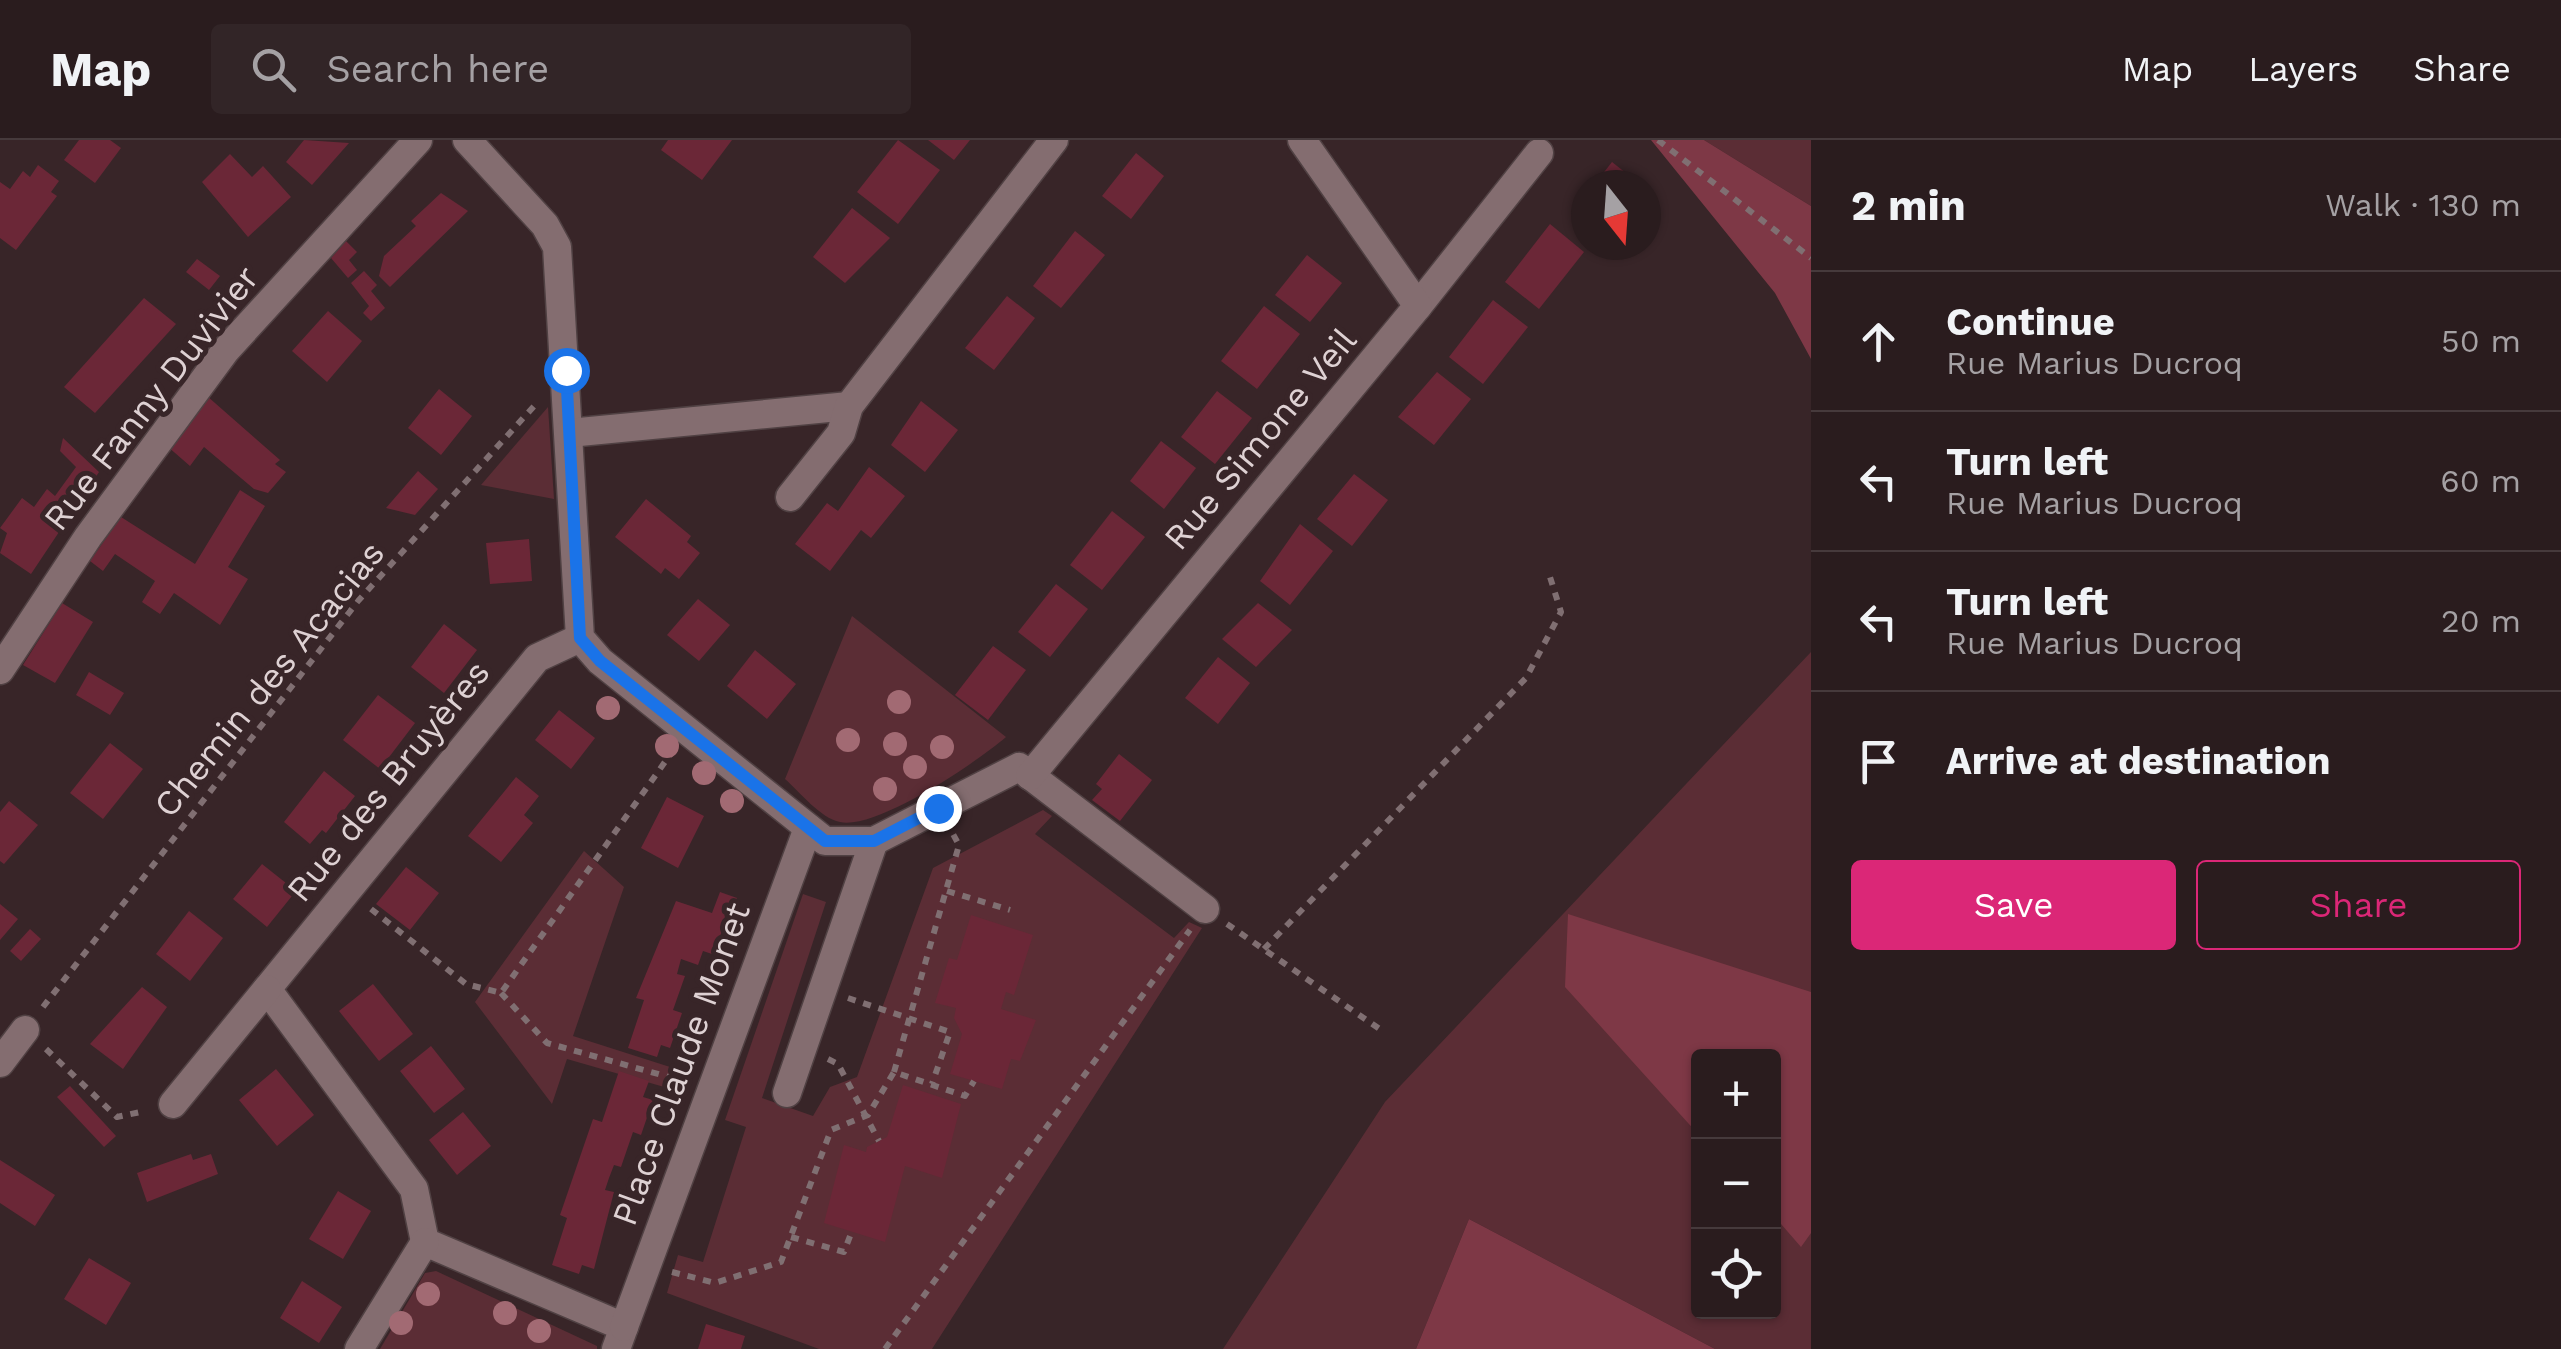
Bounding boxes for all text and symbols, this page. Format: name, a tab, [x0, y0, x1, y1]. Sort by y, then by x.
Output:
search box	[211, 24, 911, 114]
text: Map	[50, 41, 151, 98]
icon: search	[246, 42, 301, 97]
text: Search here	[326, 47, 549, 91]
text: Map	[2122, 48, 2193, 90]
text: Layers	[2248, 48, 2358, 90]
text: Share	[2413, 48, 2511, 90]
north arrow	[1571, 170, 1661, 260]
text: 2 min	[1851, 181, 1966, 230]
text: Walk · 130 m	[2325, 186, 2521, 224]
street label: Rue Fanny Duvivier	[35, 257, 267, 539]
text: Continue	[1946, 300, 2115, 344]
icon: ahead	[1851, 314, 1906, 369]
street label: Rue Simone Veil	[1155, 319, 1365, 558]
text: 50 m	[2441, 322, 2521, 360]
text: Rue Marius Ducroq	[1946, 344, 2243, 382]
route start	[544, 348, 590, 394]
text: Turn left	[1946, 440, 2108, 484]
icon: left	[1851, 454, 1906, 509]
text: 60 m	[2440, 462, 2521, 500]
text: Rue Marius Ducroq	[1946, 484, 2243, 522]
street label: Chemin des Acacias	[145, 533, 393, 825]
text: Turn left	[1946, 580, 2108, 624]
icon: left	[1851, 594, 1906, 649]
text: 20 m	[2441, 602, 2521, 640]
text: Rue Marius Ducroq	[1946, 624, 2243, 662]
street label: Rue des Bruyères	[278, 652, 498, 910]
icon: arrive	[1851, 734, 1906, 789]
text: Arrive at destination	[1946, 739, 2331, 783]
route end	[916, 786, 962, 832]
button: Save	[1851, 860, 2176, 950]
button: Share	[2196, 860, 2521, 950]
street label: Place Claude Monet	[603, 897, 759, 1231]
map controls	[1691, 1049, 1781, 1319]
button: +	[1691, 1049, 1781, 1139]
button: −	[1691, 1139, 1781, 1229]
button: locate	[1691, 1229, 1781, 1319]

